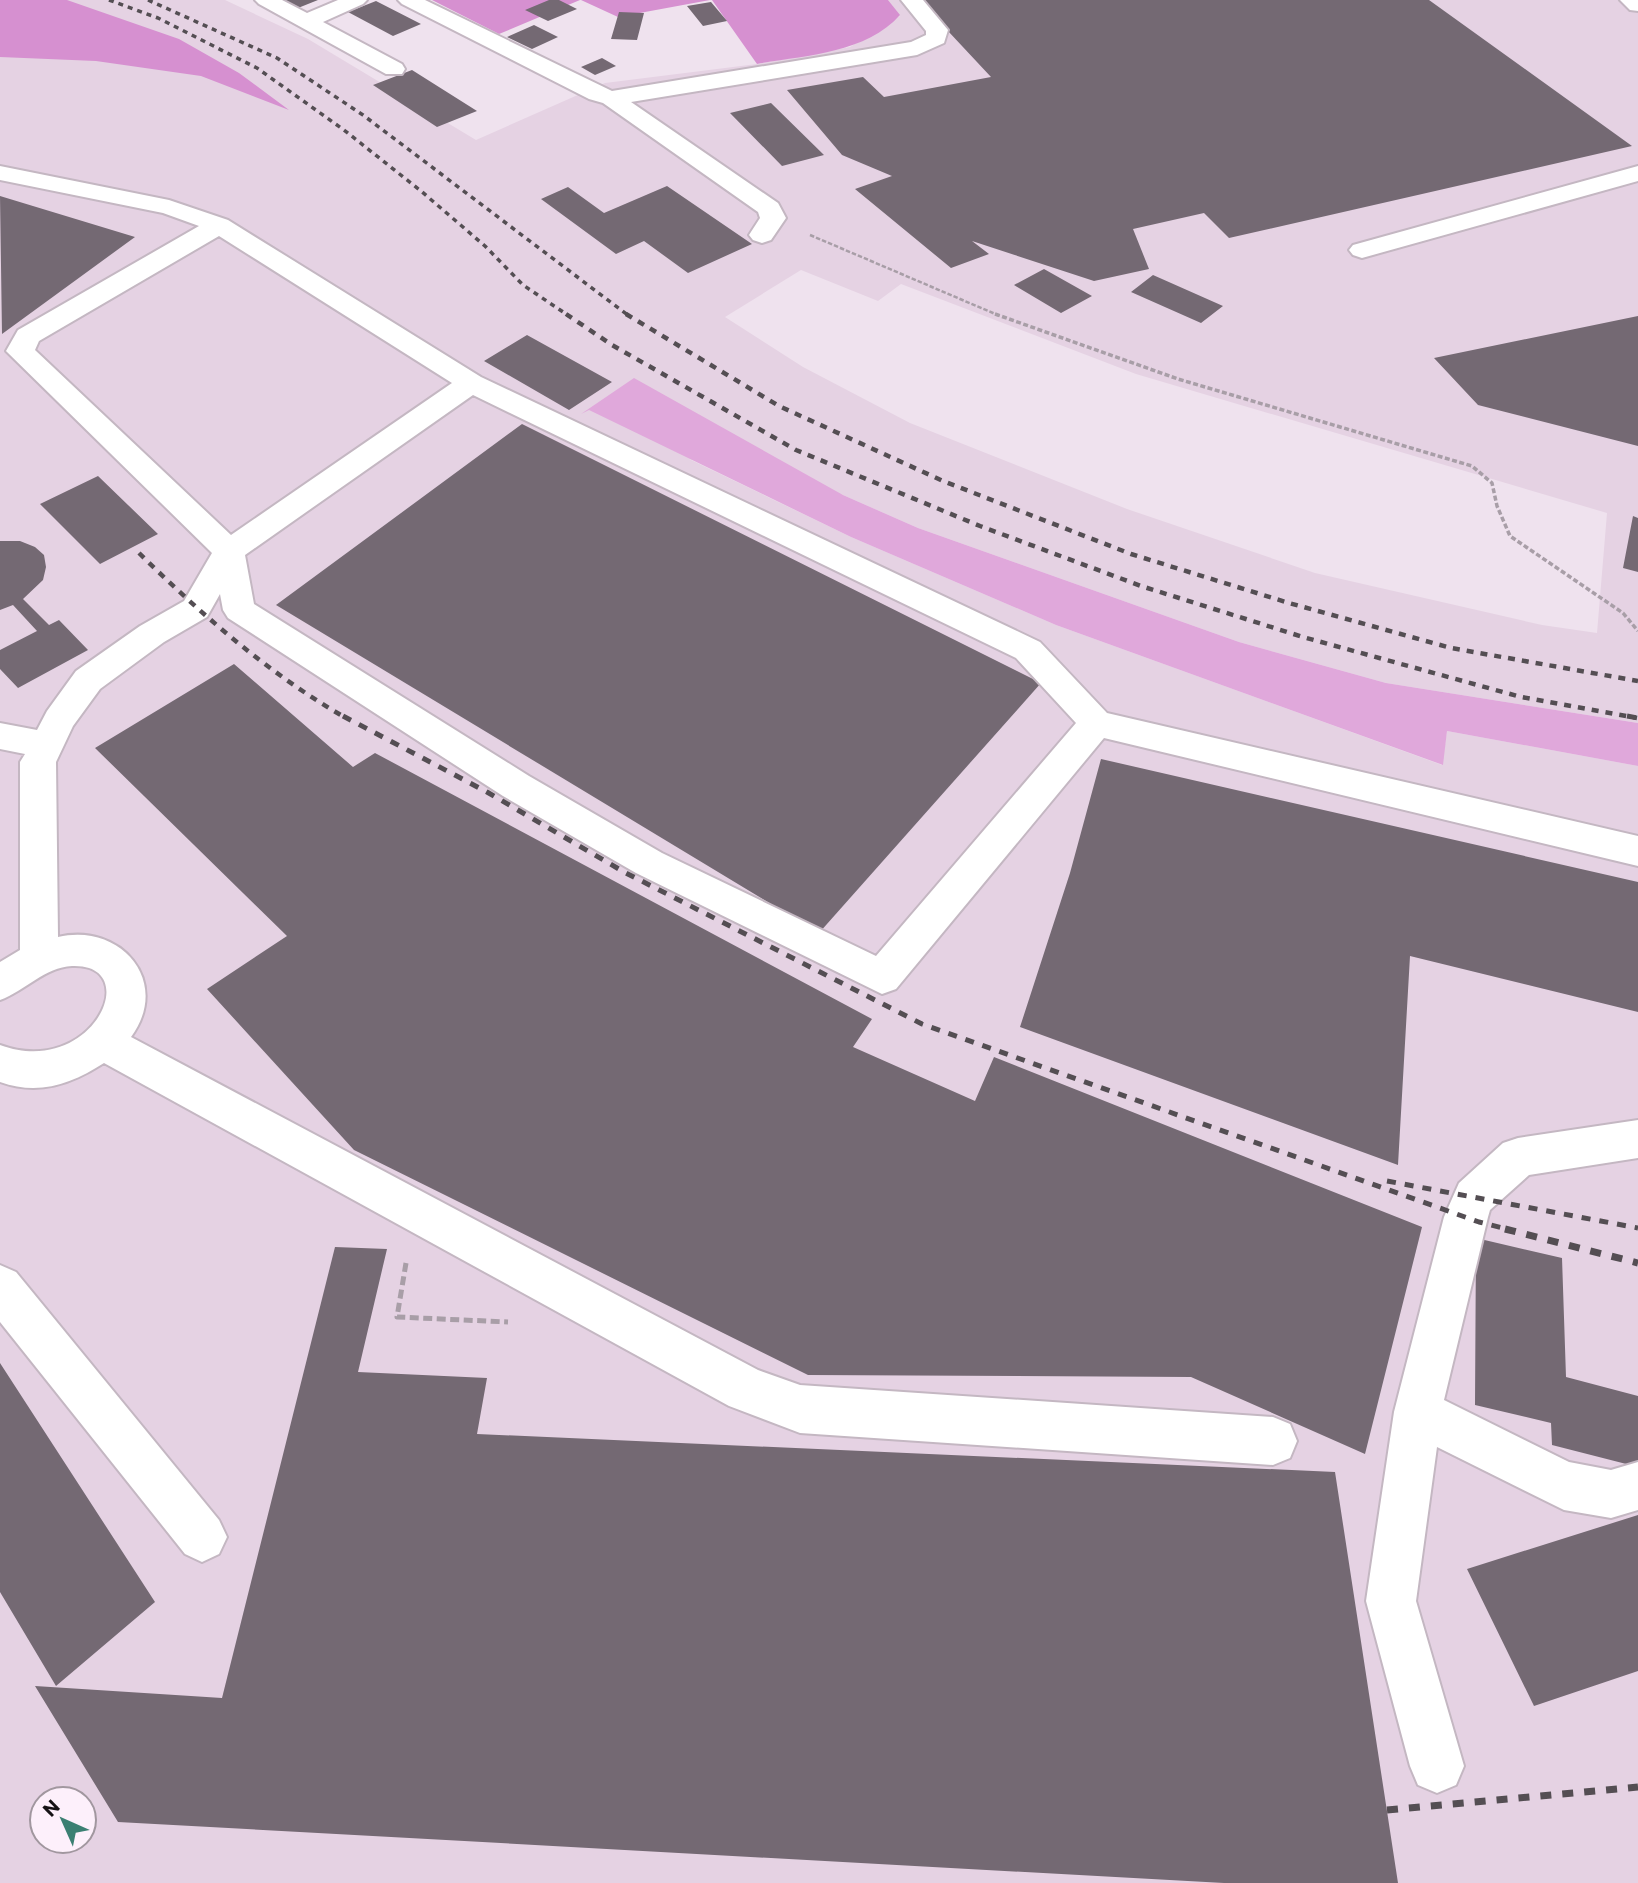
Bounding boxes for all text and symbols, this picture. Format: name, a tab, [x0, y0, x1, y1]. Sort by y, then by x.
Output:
north arrow	[28, 1785, 98, 1855]
text: N	[37, 1794, 64, 1821]

